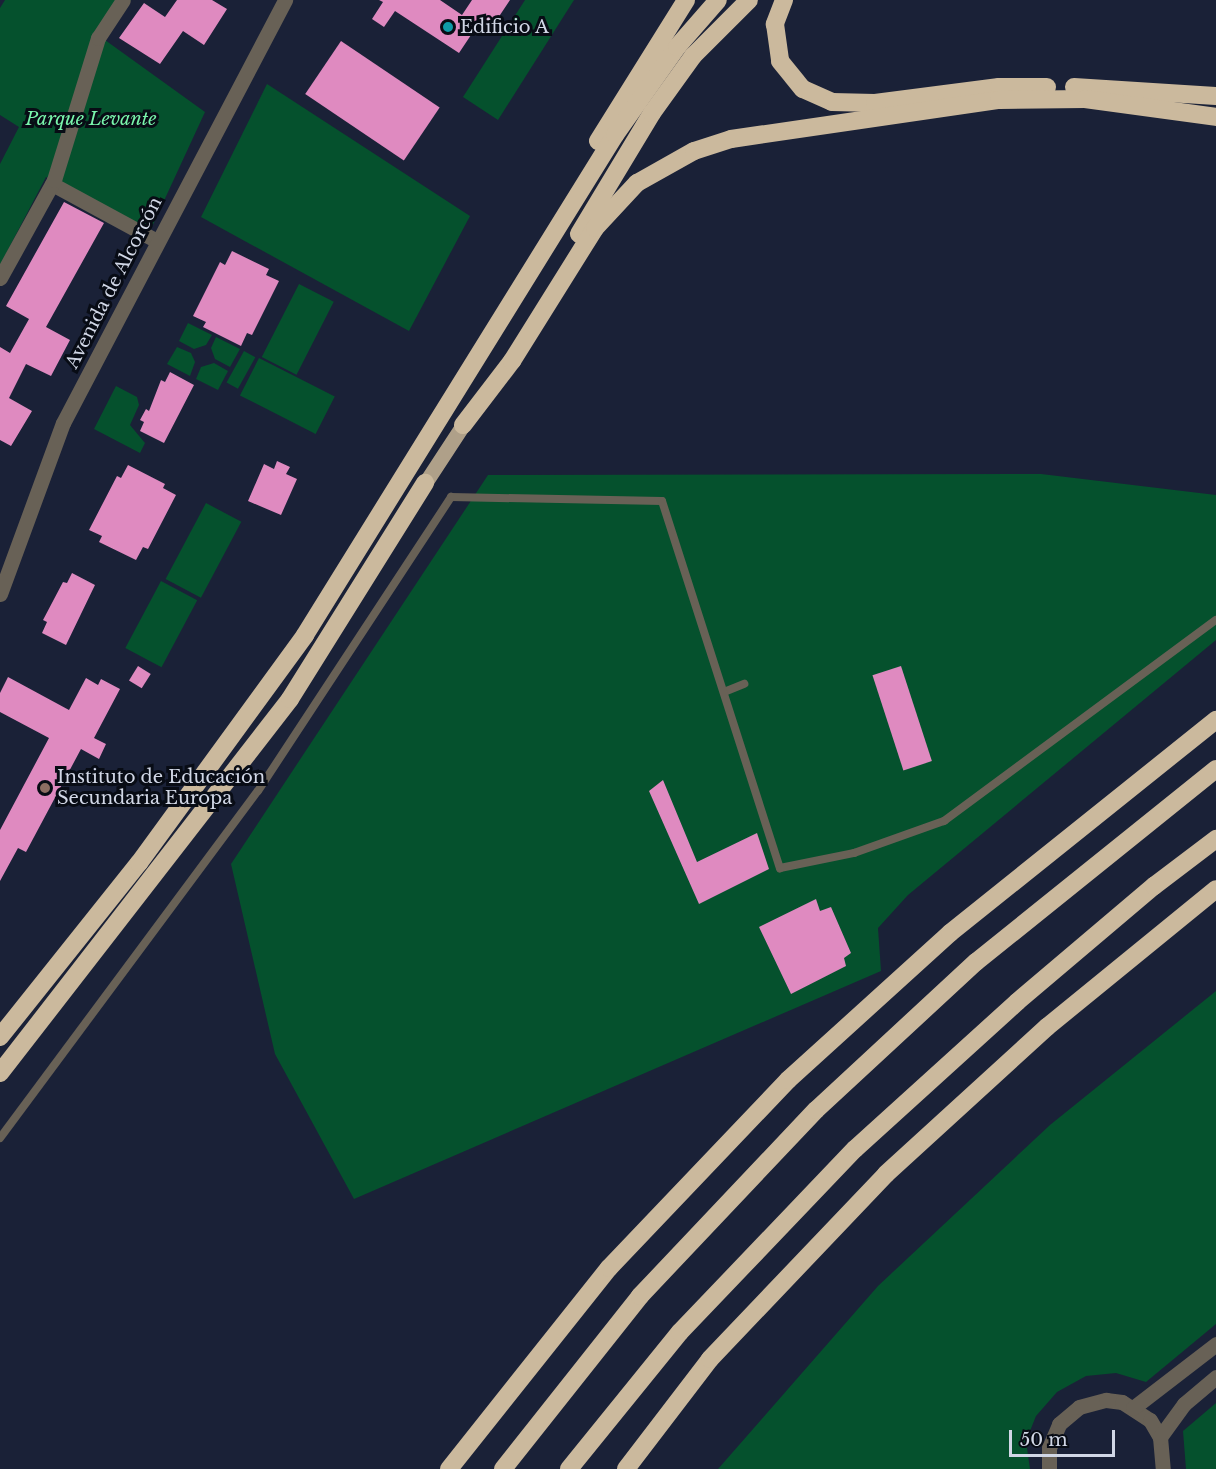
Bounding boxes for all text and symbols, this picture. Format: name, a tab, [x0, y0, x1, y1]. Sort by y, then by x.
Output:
place label: Edificio A	[460, 16, 550, 38]
marker: Edificio A	[441, 20, 455, 34]
park label: Parque Levante	[26, 108, 156, 130]
street label: Avenida de Alcorcón	[61, 193, 167, 373]
place label: Instituto de Educación Secundaria Europa	[57, 767, 265, 810]
marker: Instituto de Educación Secundaria Europa	[38, 781, 52, 795]
scale bar	[1012, 1418, 1118, 1456]
text: 50 m	[1020, 1429, 1068, 1451]

